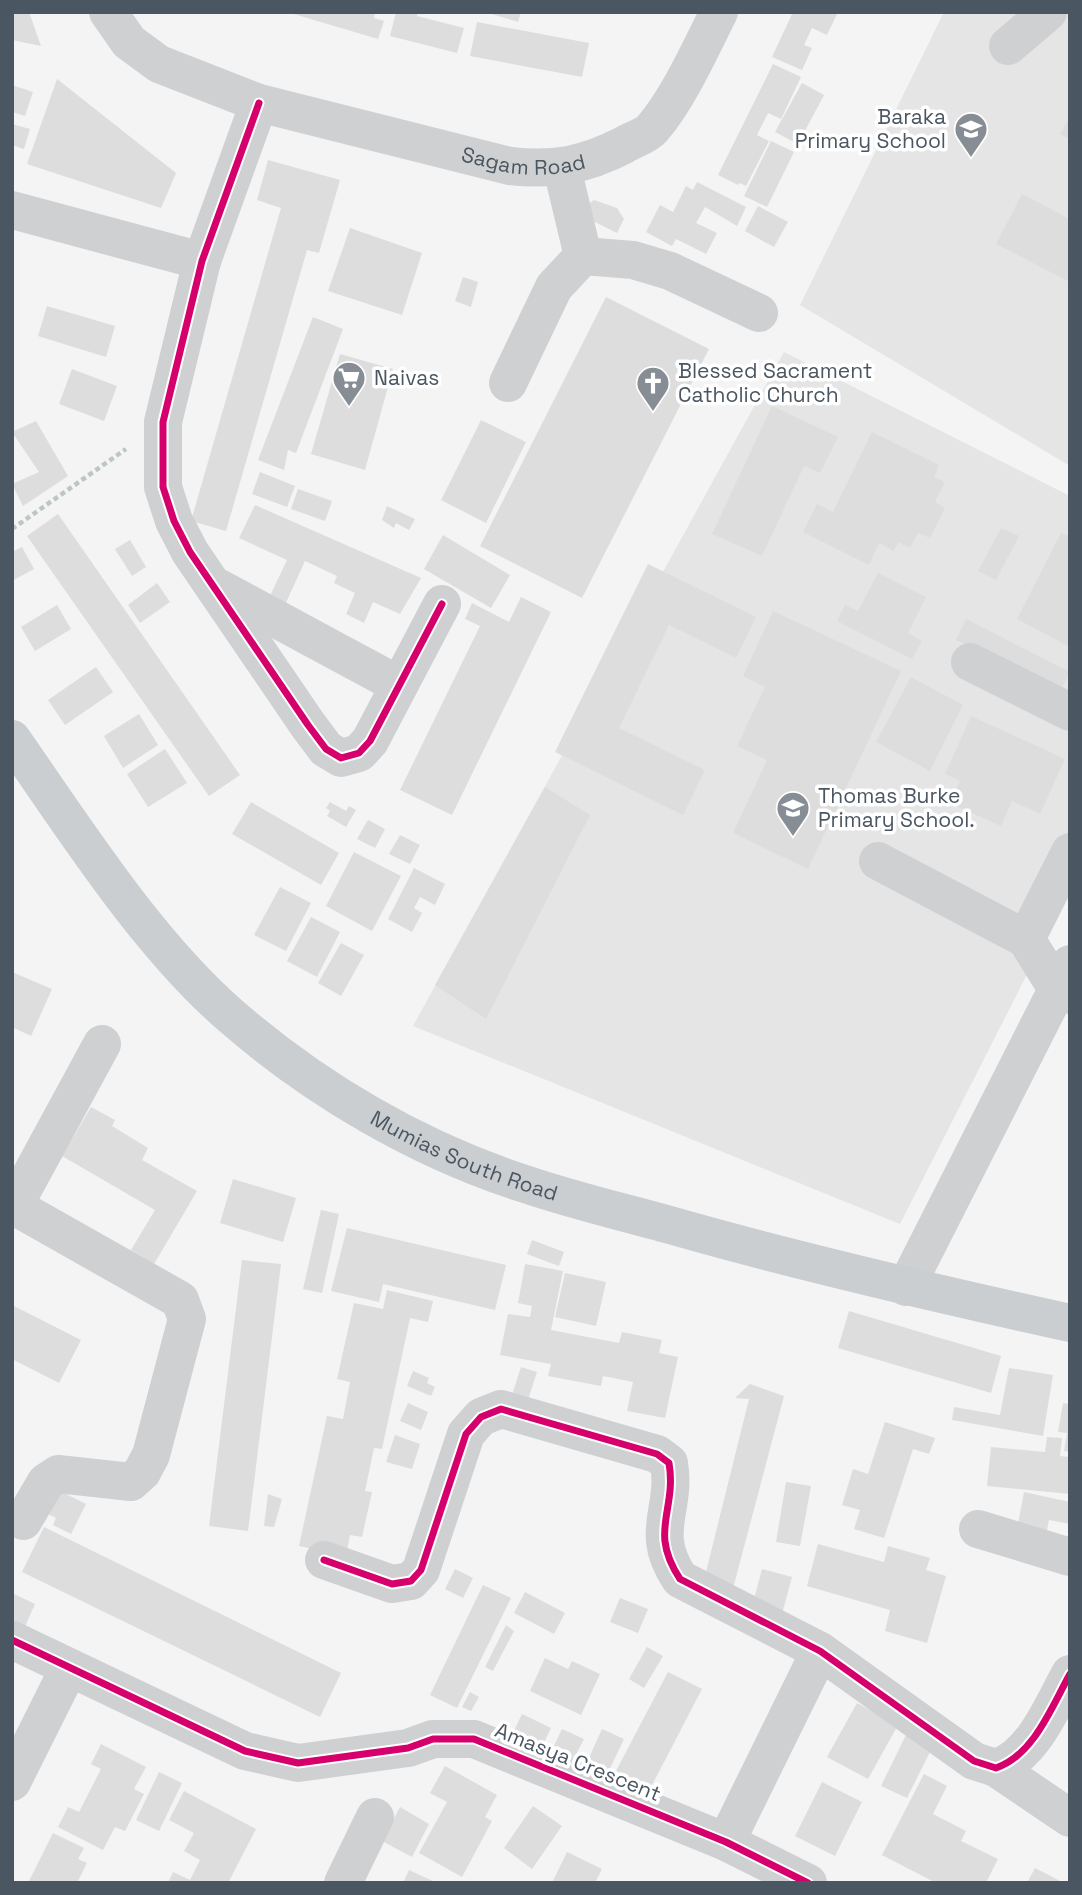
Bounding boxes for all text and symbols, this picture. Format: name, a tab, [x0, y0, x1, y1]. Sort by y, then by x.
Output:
place label: Baraka Primary School	[795, 103, 946, 154]
school or university icon: Baraka Primary School	[952, 110, 990, 159]
street label: Sagam Road	[459, 140, 588, 181]
place label: Blessed Sacrament Catholic Church	[678, 357, 873, 408]
supermarket icon: Naivas	[330, 359, 368, 408]
place label: Naivas	[374, 364, 439, 391]
church icon: Blessed Sacrament Catholic Church	[634, 364, 672, 413]
place label: Thomas Burke Primary School.	[818, 782, 975, 833]
school or university icon: Thomas Burke Primary School.	[774, 789, 812, 838]
street label: Mumias South Road	[366, 1104, 561, 1207]
street label: Amasya Crescent	[491, 1716, 665, 1807]

